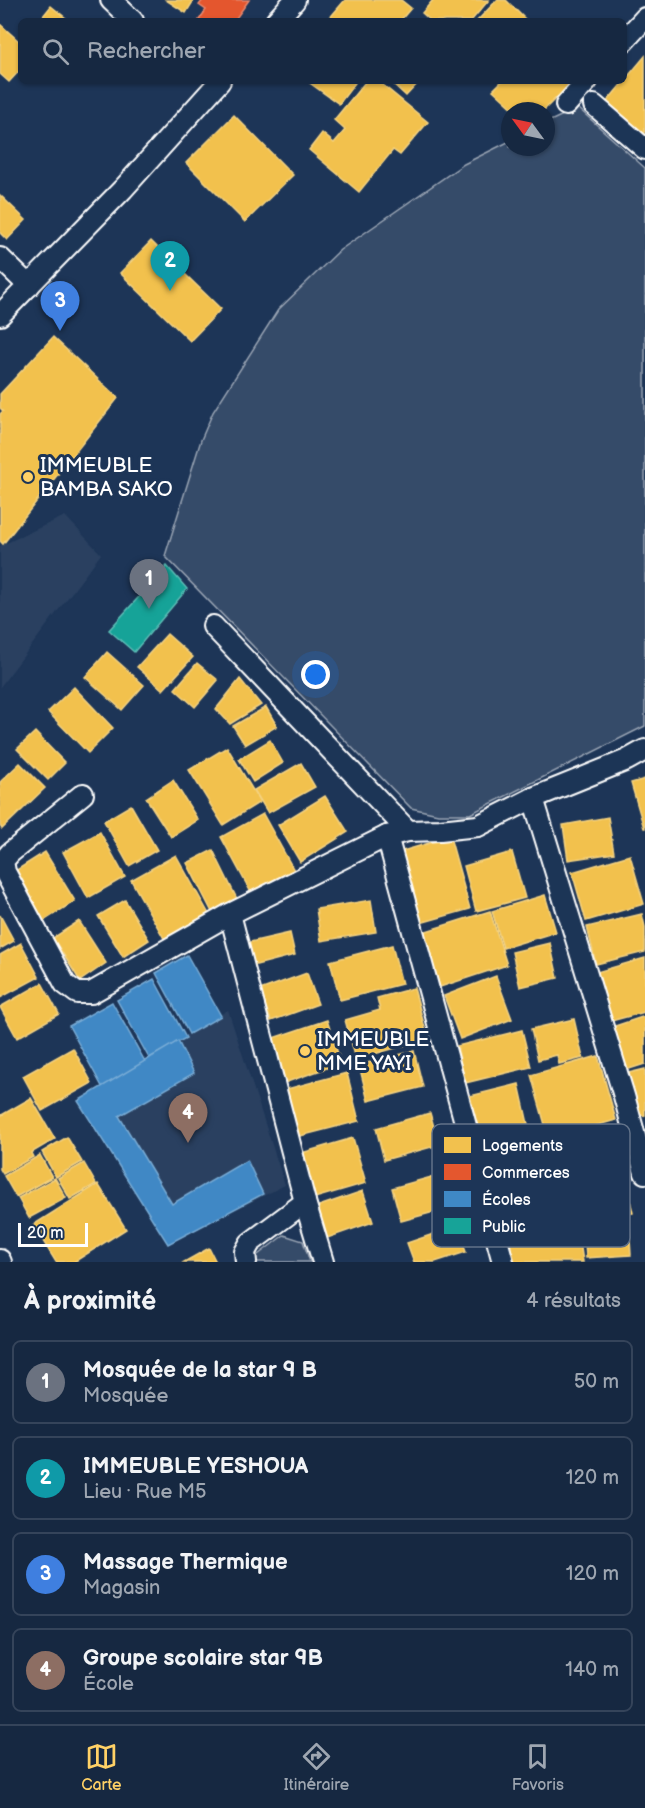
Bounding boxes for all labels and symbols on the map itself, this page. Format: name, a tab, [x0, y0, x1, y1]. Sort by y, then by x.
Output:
north arrow	[501, 102, 555, 156]
pin: 2	[150, 242, 190, 291]
pin: 3	[40, 282, 80, 331]
place label: IMMEUBLE BAMBA SAKO	[40, 453, 173, 502]
marker: IMMEUBLE BAMBA SAKO	[21, 470, 35, 484]
pin: 1	[130, 560, 168, 609]
your location	[301, 660, 330, 689]
place label: IMMEUBLE MME YAYI	[317, 1027, 429, 1076]
marker: IMMEUBLE MME YAYI	[298, 1044, 312, 1058]
pin: 4	[168, 1094, 207, 1143]
legend	[432, 1124, 630, 1247]
text: Logements	[482, 1137, 563, 1156]
text: Commerces	[482, 1164, 570, 1183]
text: Écoles	[482, 1189, 531, 1210]
text: Public	[482, 1218, 526, 1237]
scale bar	[18, 1220, 88, 1248]

